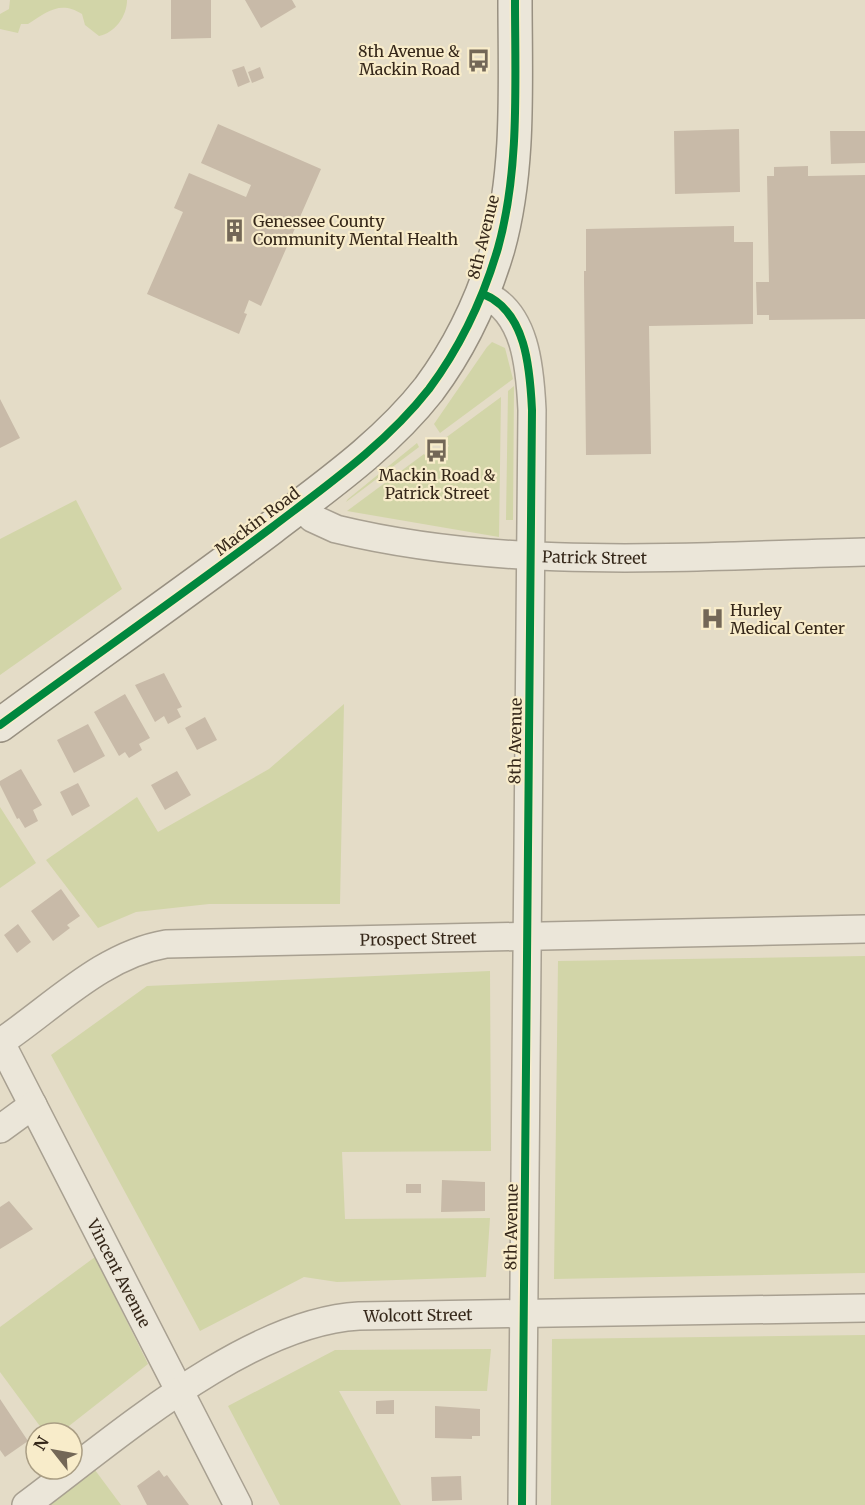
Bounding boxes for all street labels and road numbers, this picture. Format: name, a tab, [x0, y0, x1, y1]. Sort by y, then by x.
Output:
street label: 8th Avenue	[463, 193, 503, 281]
street label: Mackin Road	[211, 482, 304, 559]
street label: Patrick Street	[542, 546, 648, 568]
street label: 8th Avenue	[504, 698, 526, 784]
street label: Prospect Street	[360, 927, 478, 950]
street label: 8th Avenue	[500, 1184, 522, 1270]
street label: Vincent Avenue	[83, 1215, 155, 1331]
street label: Wolcott Street	[362, 1304, 473, 1326]

